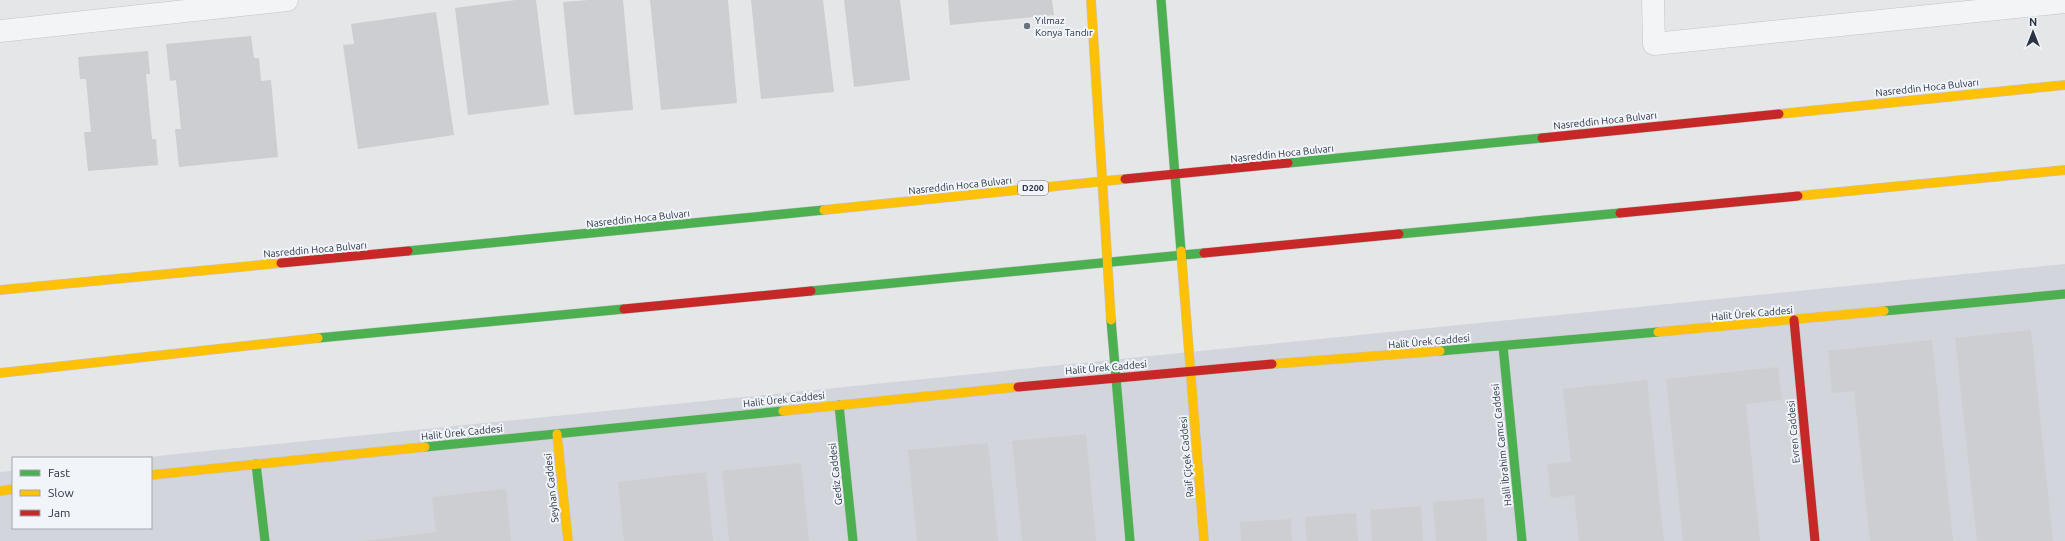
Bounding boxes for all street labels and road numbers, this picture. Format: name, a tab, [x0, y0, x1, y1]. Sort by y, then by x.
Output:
street label: Nasreddin Hoca Bulvarı	[1875, 77, 1979, 98]
street label: Nasreddin Hoca Bulvarı	[1553, 110, 1657, 131]
street label: Nasreddin Hoca Bulvarı	[1230, 143, 1334, 164]
street label: Nasreddin Hoca Bulvarı	[908, 175, 1012, 196]
road number: D200	[1018, 181, 1048, 195]
street label: Nasreddin Hoca Bulvarı	[586, 208, 690, 229]
street label: Nasreddin Hoca Bulvarı	[263, 239, 367, 260]
street label: Halit Ürek Caddesi	[1711, 304, 1793, 323]
street label: Halit Ürek Caddesi	[1388, 332, 1470, 351]
street label: Halit Ürek Caddesi	[1065, 358, 1147, 377]
street label: Halil İbrahim Camcı Caddesi	[1490, 383, 1513, 507]
street label: Halit Ürek Caddesi	[743, 390, 825, 409]
street label: Evren Caddesi	[1785, 400, 1802, 464]
street label: Raif Çiçek Caddesi	[1177, 416, 1196, 498]
street label: Halit Ürek Caddesi	[421, 423, 503, 442]
street label: Gediz Caddesi	[827, 442, 844, 506]
street label: Seyhan Caddesi	[542, 453, 561, 523]

